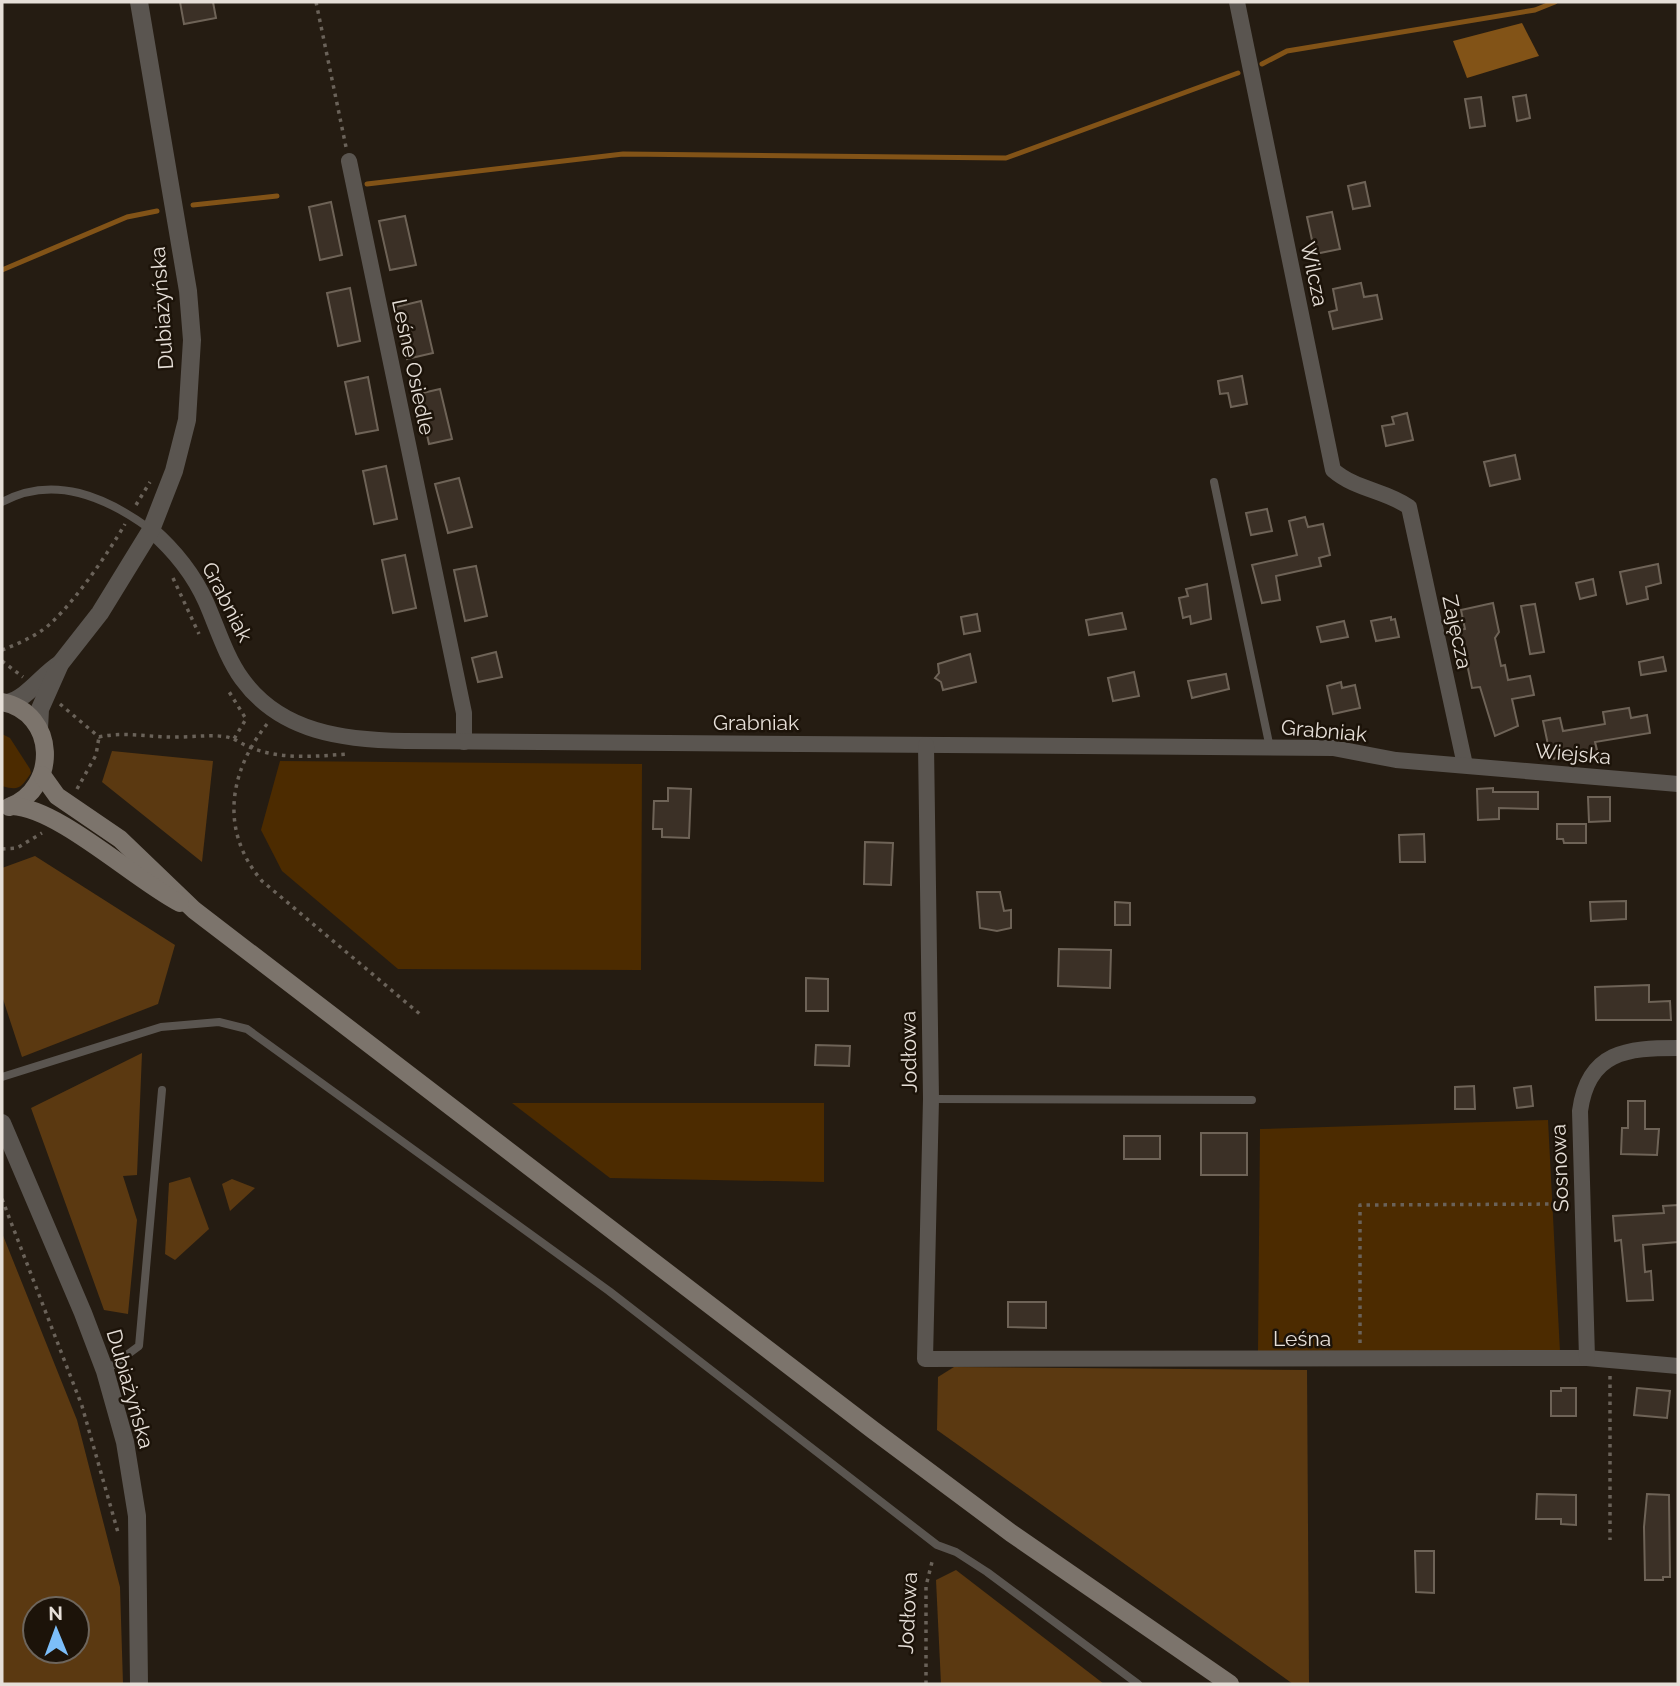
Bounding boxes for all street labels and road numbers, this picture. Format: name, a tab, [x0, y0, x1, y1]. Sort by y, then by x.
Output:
street label: Wilcza	[1295, 239, 1334, 309]
street label: Dubiażyńska	[145, 246, 178, 370]
street label: Leśne Osiedle	[387, 297, 440, 437]
street label: Grabniak	[197, 558, 258, 646]
street label: Zajęcza	[1437, 593, 1478, 671]
street label: Grabniak	[713, 710, 799, 735]
street label: Grabniak	[1280, 714, 1368, 747]
street label: Wiejska	[1534, 738, 1612, 769]
street label: Jodłowa	[895, 1011, 922, 1093]
street label: Sosnowa	[1545, 1124, 1574, 1212]
street label: Dubiażyńska	[101, 1326, 159, 1451]
street label: Leśna	[1273, 1326, 1331, 1351]
street label: Jodłowa	[893, 1571, 922, 1655]

